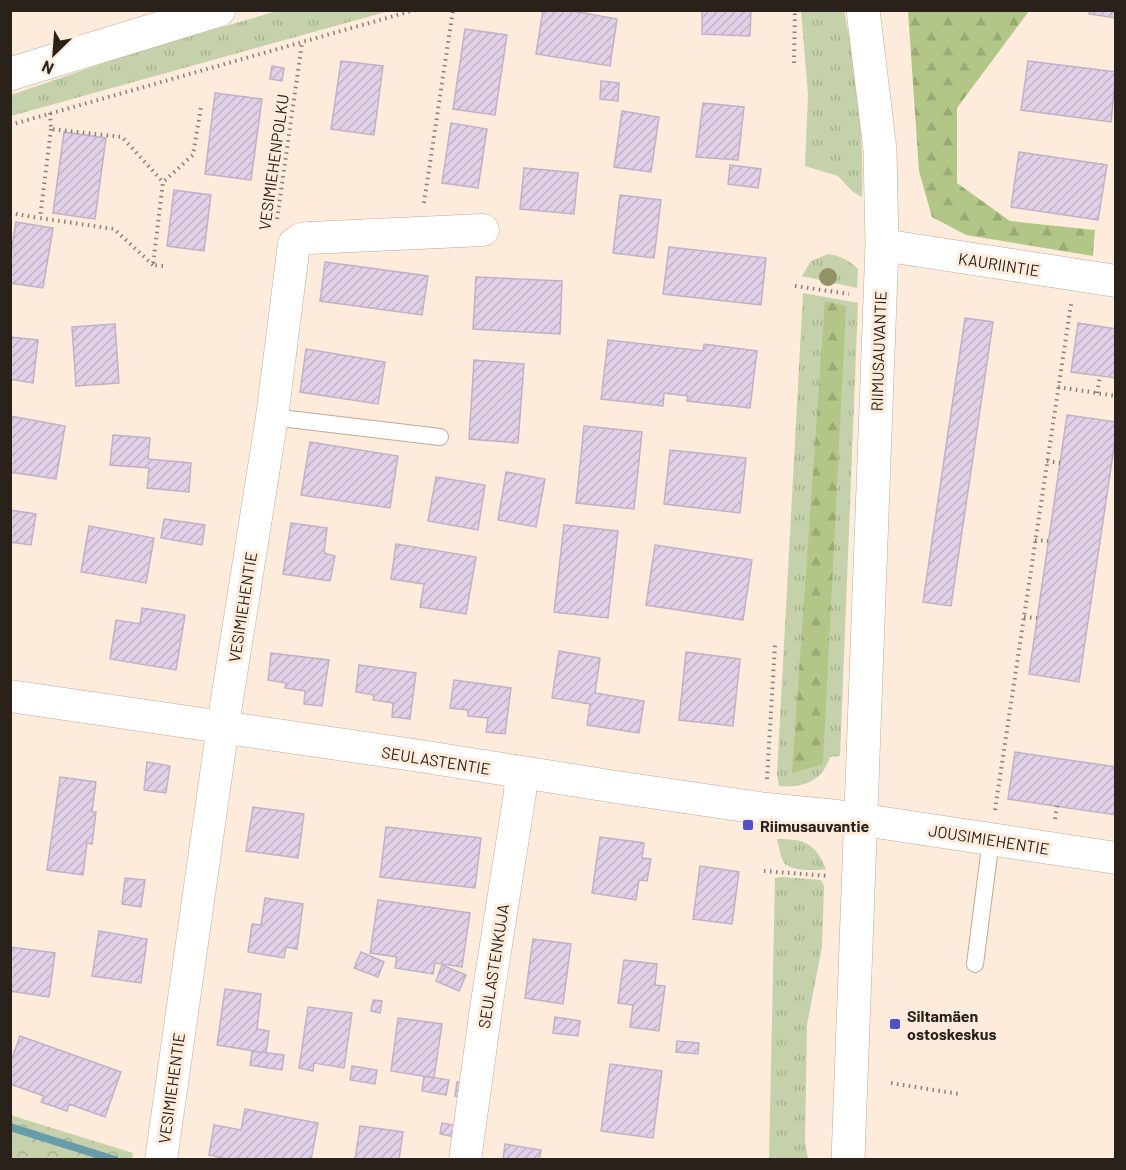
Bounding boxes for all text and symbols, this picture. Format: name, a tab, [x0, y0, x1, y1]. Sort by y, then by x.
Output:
north arrow	[24, 24, 84, 84]
text: N	[39, 57, 56, 79]
street label: VESIMIEHENPOLKU	[254, 93, 292, 231]
street label: KAURIINTIE	[957, 248, 1041, 280]
street label: RIIMUSAUVANTIE	[866, 290, 890, 412]
street label: VESIMIEHENTIE	[224, 550, 260, 664]
street label: SEULASTENTIE	[380, 742, 492, 778]
place label: Riimusauvantie	[760, 816, 870, 835]
marker: Riimusauvantie	[741, 818, 755, 832]
street label: JOUSIMIEHENTIE	[927, 820, 1051, 858]
street label: SEULASTENKUJA	[474, 902, 512, 1030]
place label: Siltamäen ostoskeskus	[907, 1006, 997, 1043]
marker: Siltamäen ostoskeskus	[888, 1017, 902, 1031]
street label: VESIMIEHENTIE	[154, 1031, 188, 1145]

